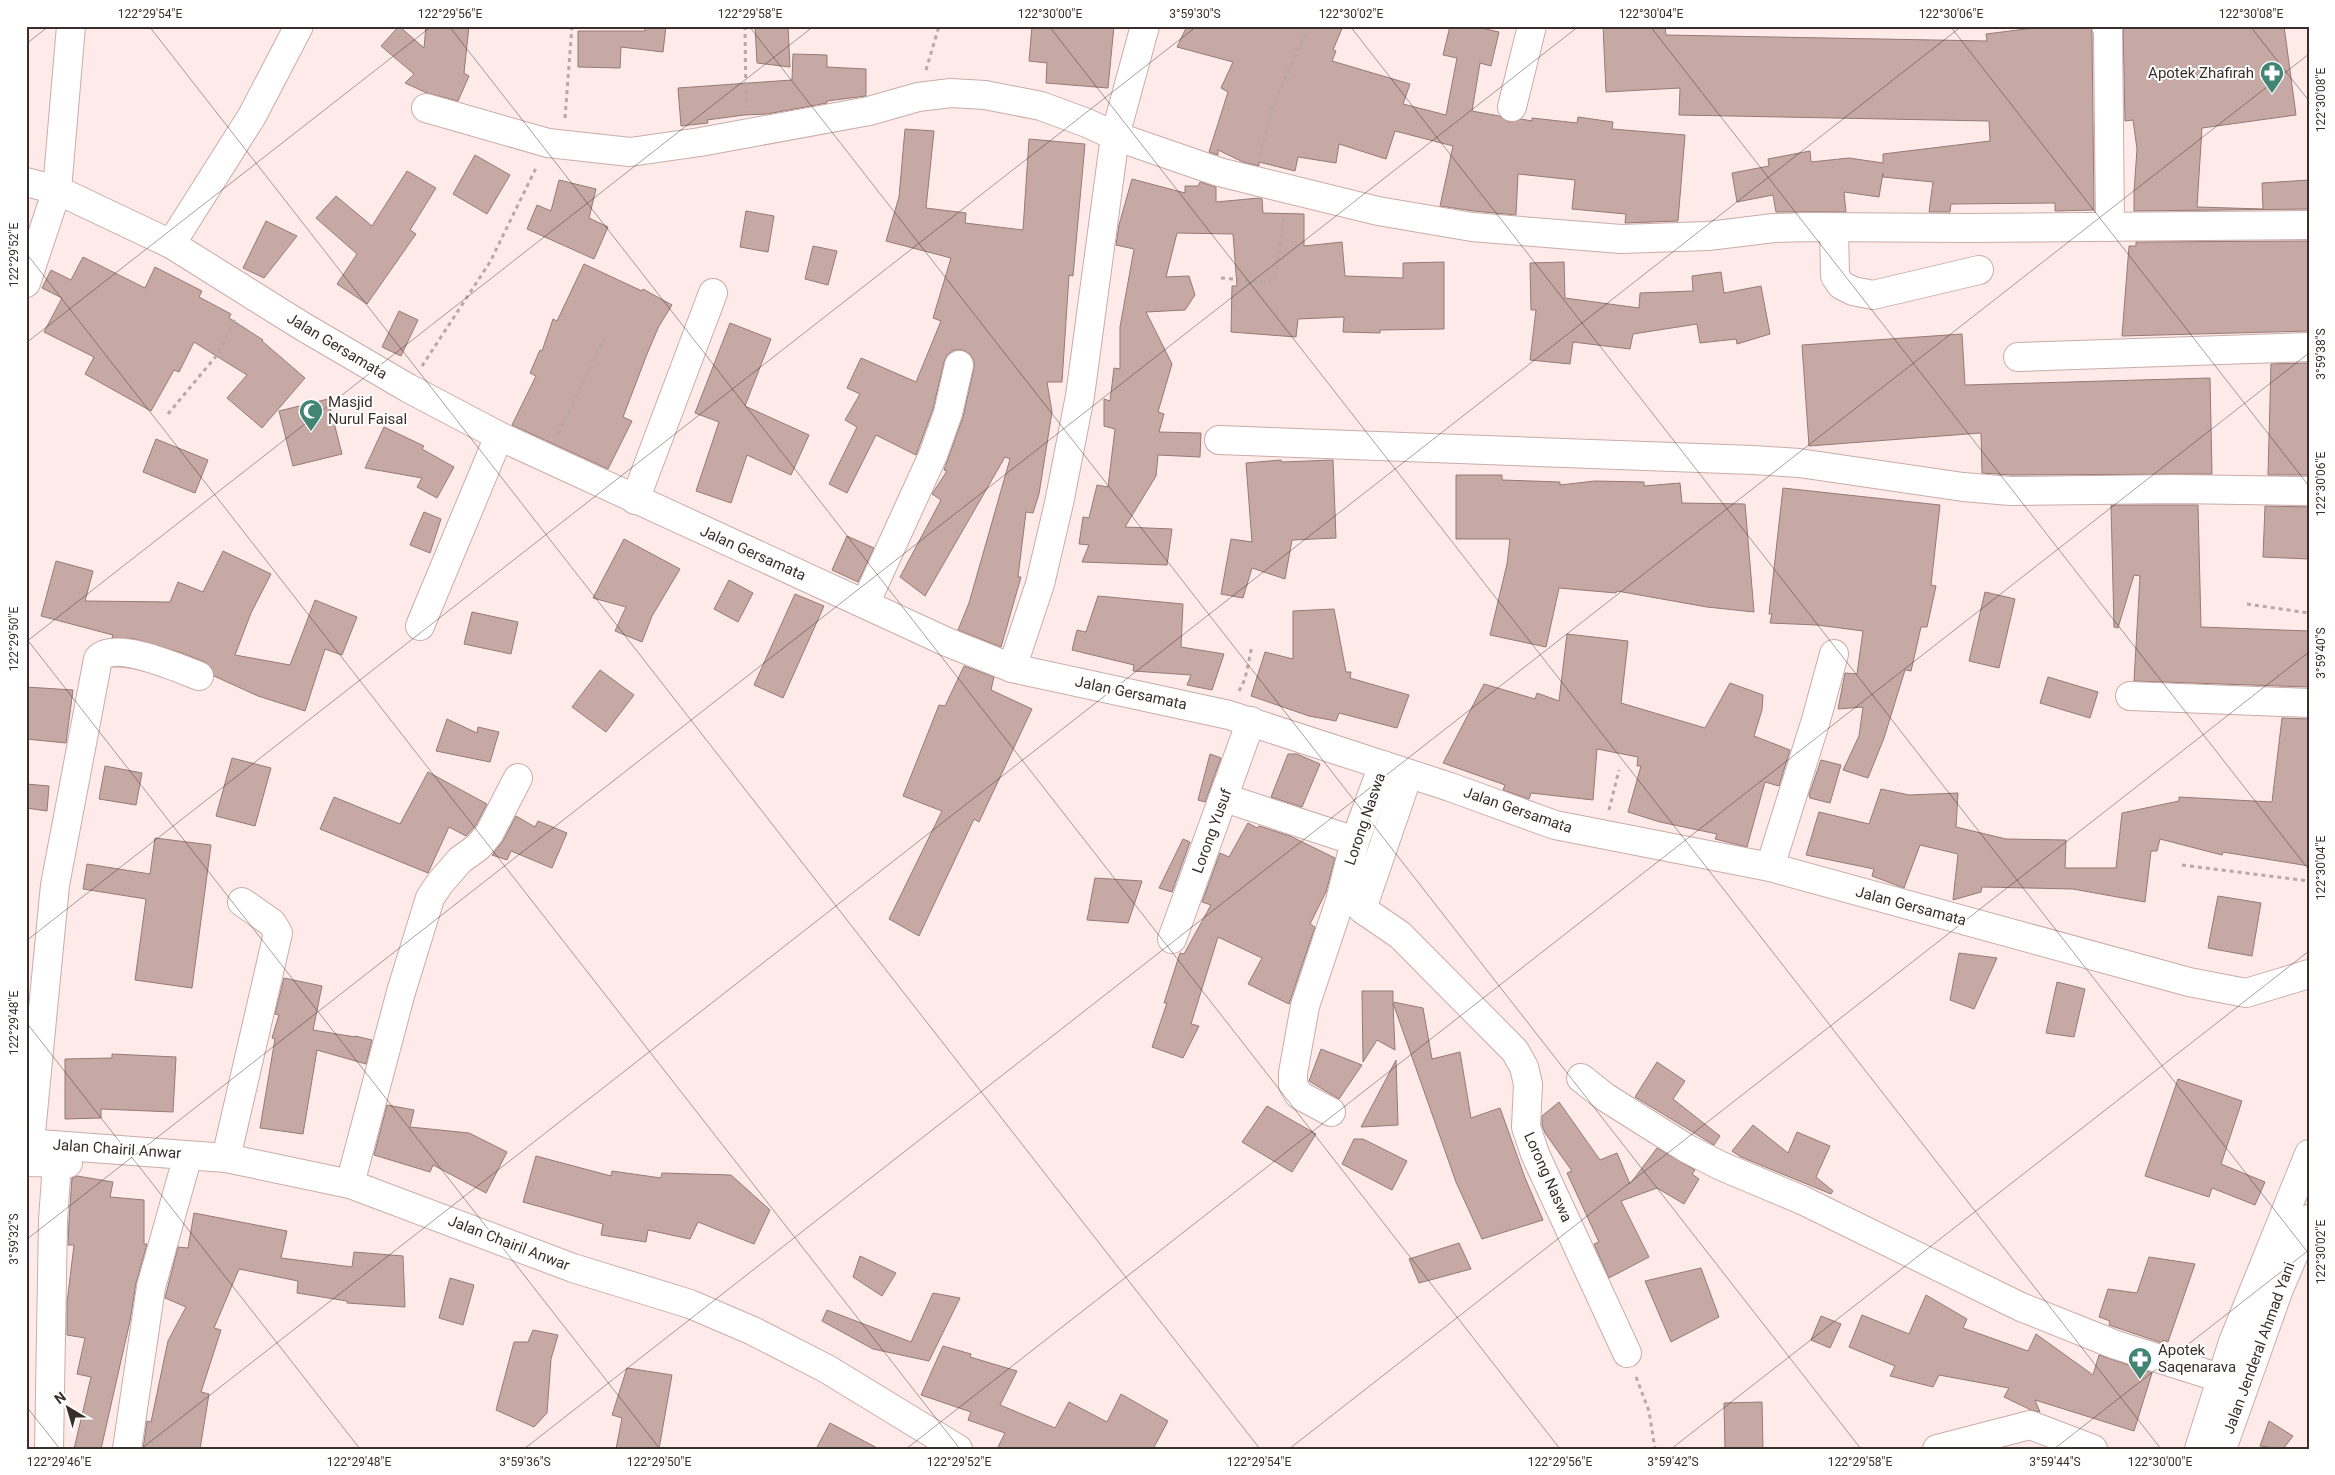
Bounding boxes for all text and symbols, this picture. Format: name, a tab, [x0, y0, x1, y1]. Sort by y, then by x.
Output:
text: 122°29'54"E	[118, 7, 182, 21]
text: 122°29'56"E	[418, 7, 482, 21]
text: 122°29'58"E	[718, 7, 782, 21]
text: 122°30'00"E	[1018, 7, 1082, 21]
text: 3°59'30"S	[1169, 7, 1221, 21]
text: 122°30'02"E	[1319, 7, 1383, 21]
text: 122°30'04"E	[1619, 7, 1683, 21]
text: 122°30'06"E	[1919, 7, 1983, 21]
text: 122°30'08"E	[2219, 7, 2283, 21]
pharmacy icon: Apotek Zhafirah	[2259, 60, 2285, 94]
place label: Apotek Zhafirah	[2148, 64, 2254, 82]
text: 122°30'08"E	[2314, 68, 2328, 132]
text: 122°29'52"E	[7, 223, 21, 287]
street label: Jalan Gersamata	[284, 309, 390, 383]
text: 3°59'38"S	[2314, 328, 2328, 380]
place label: Masjid Nurul Faisal	[328, 393, 407, 428]
mosque icon: Masjid Nurul Faisal	[298, 398, 324, 432]
text: 122°30'06"E	[2314, 452, 2328, 516]
street label: Jalan Gersamata	[697, 522, 809, 584]
text: 122°29'50"E	[7, 607, 21, 671]
text: 3°59'40"S	[2314, 627, 2328, 679]
street label: Jalan Gersamata	[1073, 672, 1189, 714]
street label: Lorong Naswa	[1341, 770, 1389, 868]
street label: Jalan Gersamata	[1461, 783, 1575, 837]
street label: Lorong Yusuf	[1188, 785, 1236, 876]
text: 122°30'04"E	[2314, 836, 2328, 900]
street label: Jalan Gersamata	[1854, 883, 1968, 929]
text: 122°29'48"E	[7, 991, 21, 1055]
street label: Lorong Naswa	[1520, 1129, 1576, 1225]
street label: Jalan Chairil Anwar	[52, 1136, 182, 1162]
street label: Jalan Chairil Anwar	[446, 1212, 572, 1274]
text: 3°59'32"S	[7, 1213, 21, 1265]
text: 122°30'02"E	[2314, 1220, 2328, 1284]
street label: Jalan Jenderal Ahmad Yani	[2219, 1260, 2299, 1436]
place label: Apotek Saqenarava	[2158, 1341, 2236, 1376]
pharmacy icon: Apotek Saqenarava	[2127, 1346, 2153, 1380]
north arrow	[42, 1382, 92, 1432]
text: N	[51, 1388, 69, 1407]
text: 122°29'46"E	[27, 1455, 91, 1469]
text: 122°29'48"E	[327, 1455, 391, 1469]
text: 3°59'36"S	[499, 1455, 551, 1469]
text: 122°29'50"E	[627, 1455, 691, 1469]
text: 122°29'52"E	[927, 1455, 991, 1469]
text: 122°29'54"E	[1227, 1455, 1291, 1469]
text: 122°29'56"E	[1528, 1455, 1592, 1469]
text: 3°59'42"S	[1647, 1455, 1699, 1469]
text: 122°29'58"E	[1828, 1455, 1892, 1469]
text: 3°59'44"S	[2029, 1455, 2081, 1469]
text: 122°30'00"E	[2128, 1455, 2192, 1469]

